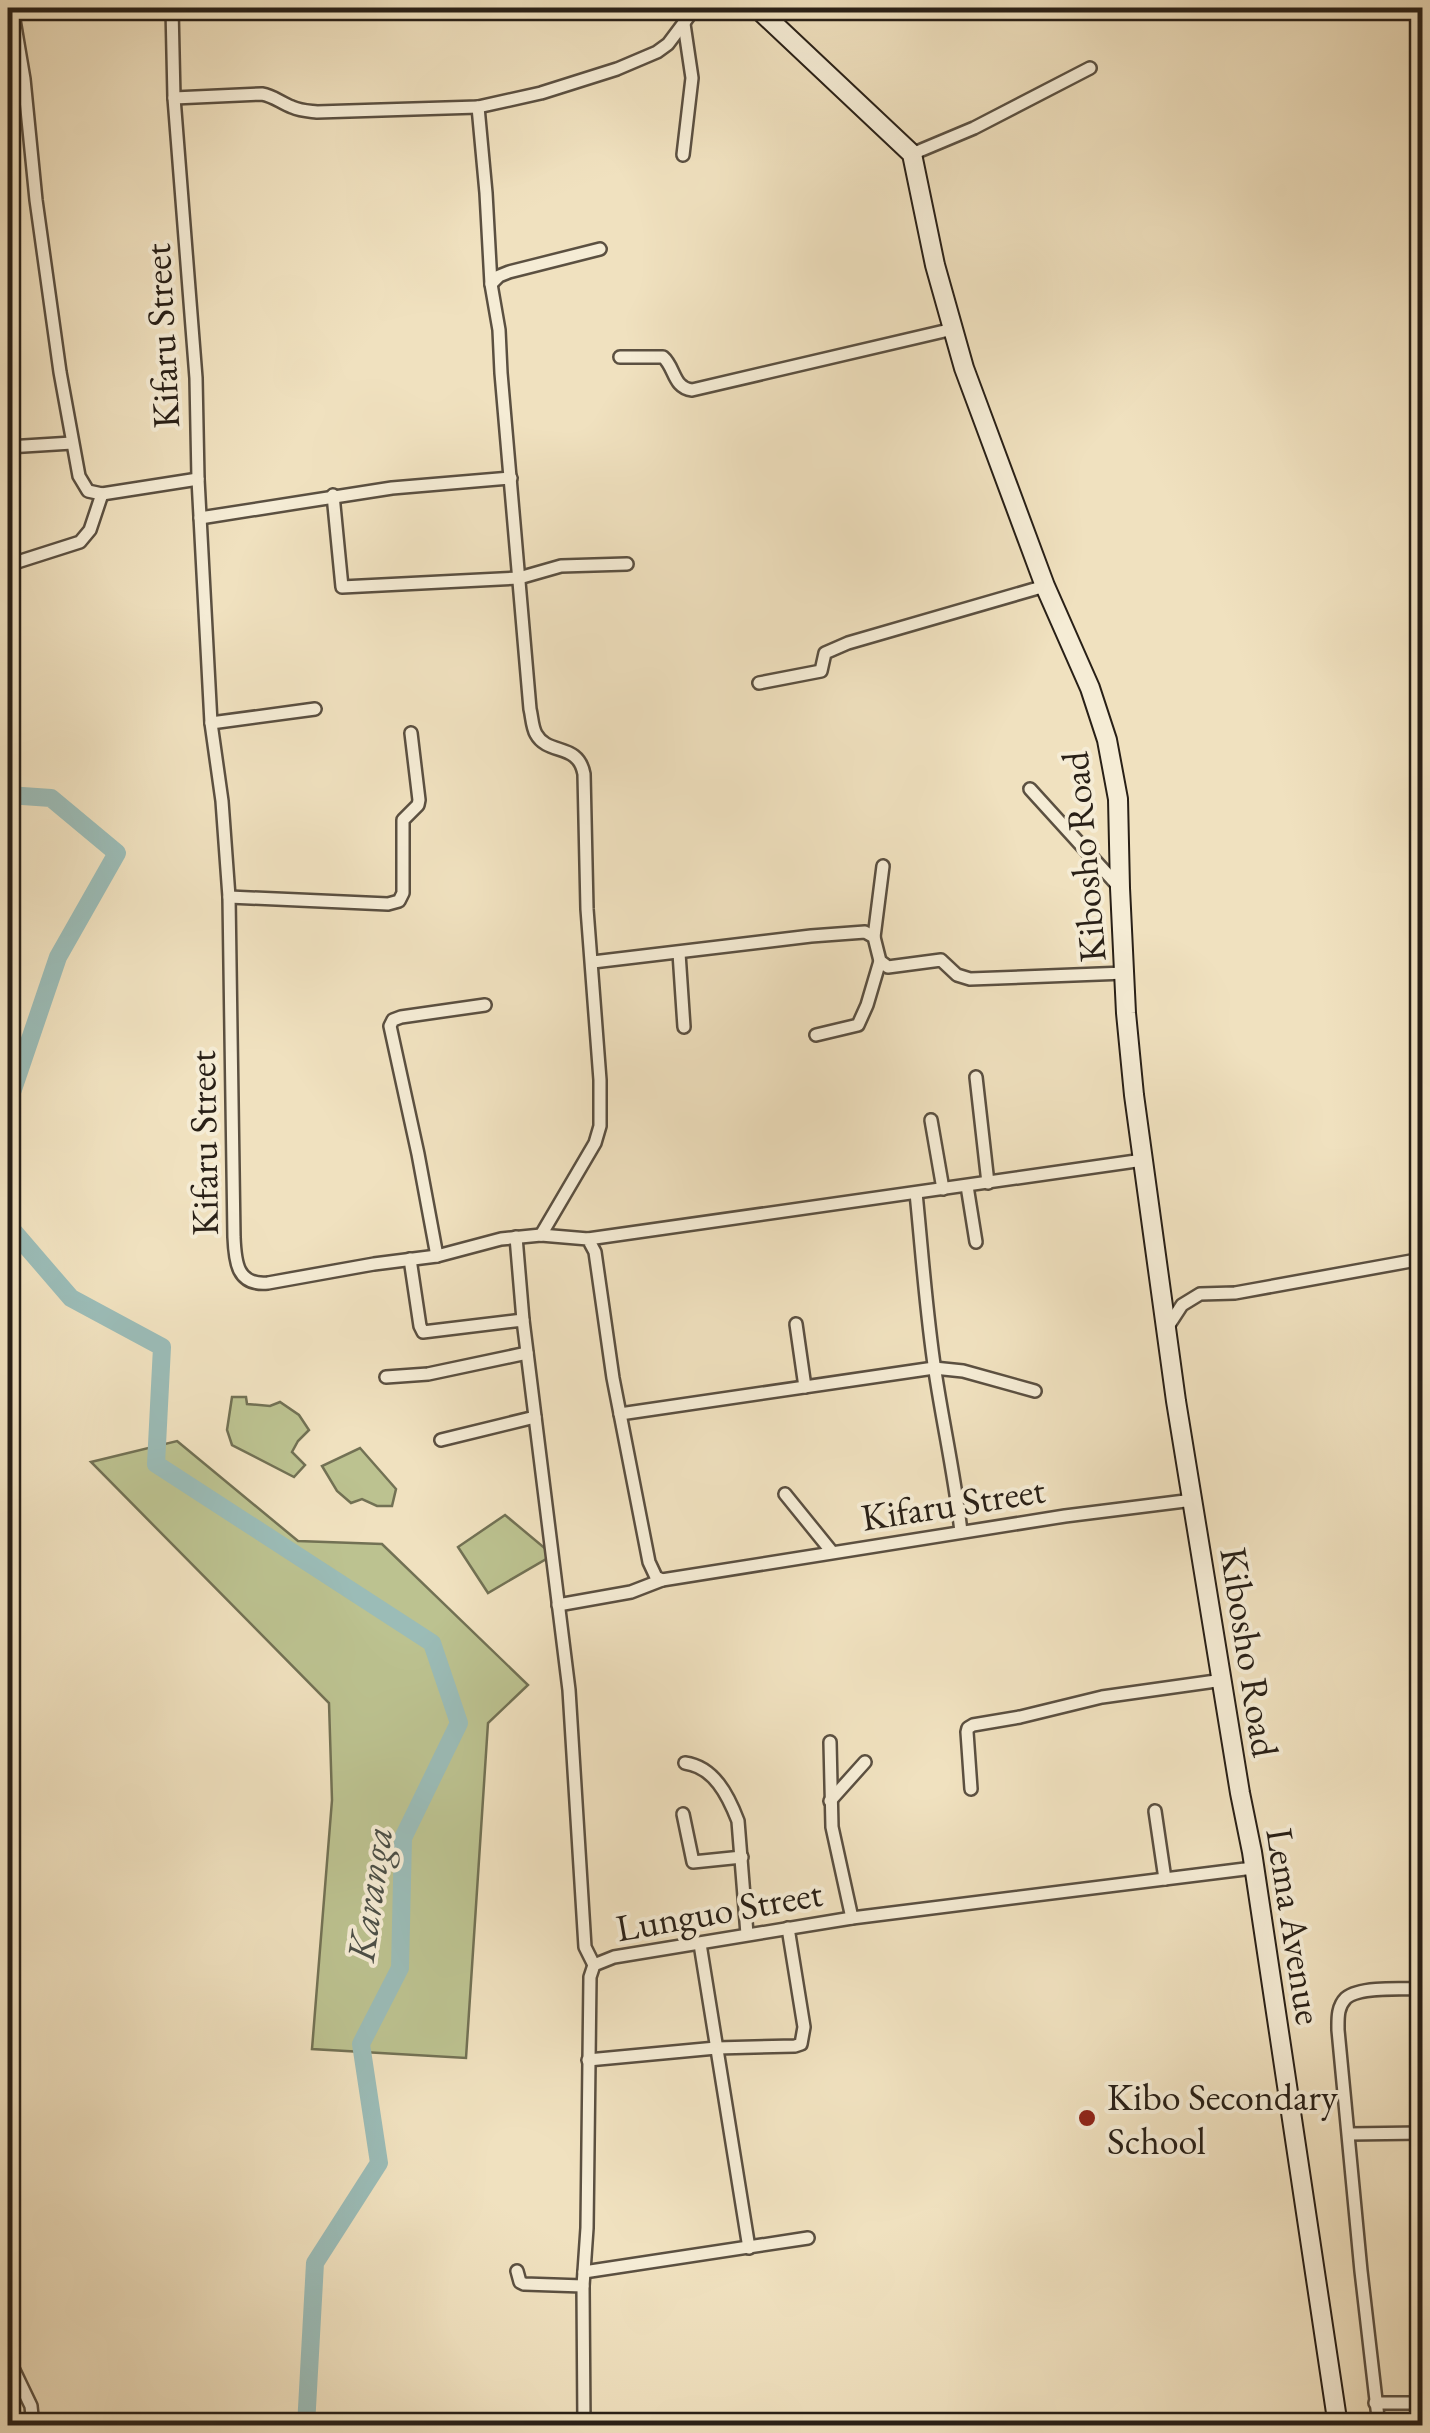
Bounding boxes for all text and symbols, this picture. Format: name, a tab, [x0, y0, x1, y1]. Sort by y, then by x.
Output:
street label: Kifaru Street	[132, 242, 190, 430]
street label: Kibosho Road	[1049, 749, 1117, 964]
street label: Kifaru Street	[177, 1050, 229, 1236]
street label: Kifaru Street	[858, 1464, 1048, 1542]
street label: Kibosho Road	[1209, 1544, 1291, 1761]
water label: Karanga	[334, 1823, 404, 1966]
street label: Lema Avenue	[1255, 1824, 1335, 2028]
street label: Lunguo Street	[612, 1868, 826, 1952]
place label: Kibo Secondary School	[1107, 2072, 1338, 2165]
marker: Kibo Secondary School	[1076, 2107, 1098, 2129]

